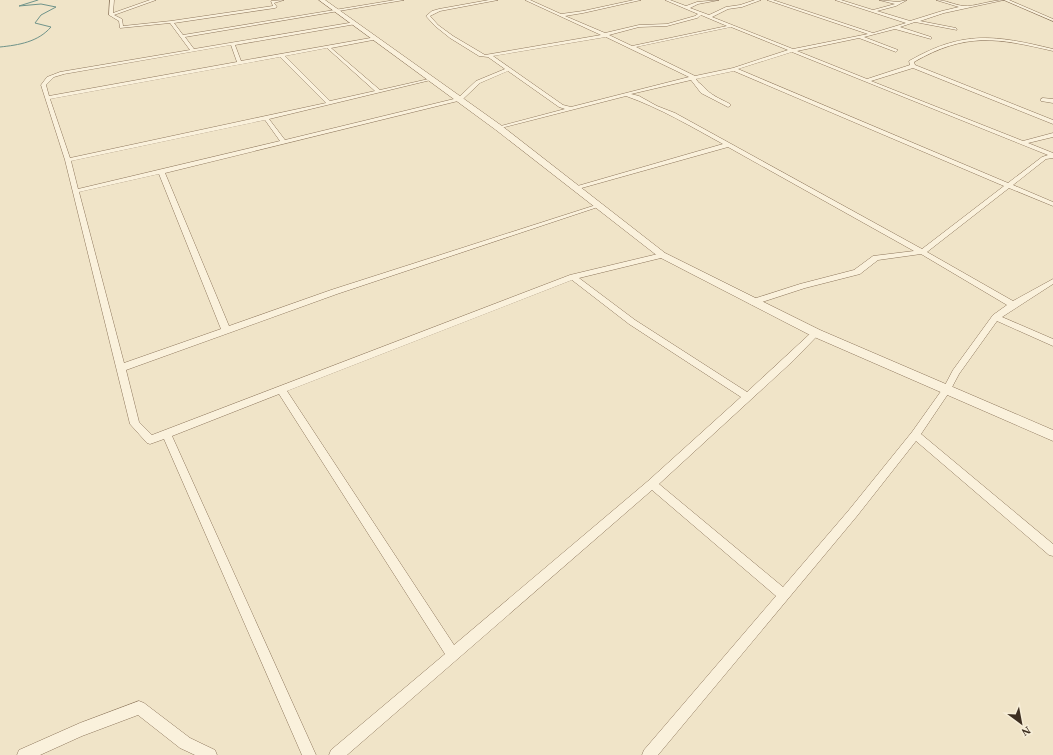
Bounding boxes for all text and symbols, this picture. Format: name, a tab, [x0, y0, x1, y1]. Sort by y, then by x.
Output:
north arrow	[1001, 703, 1041, 743]
text: N	[1020, 724, 1033, 739]

